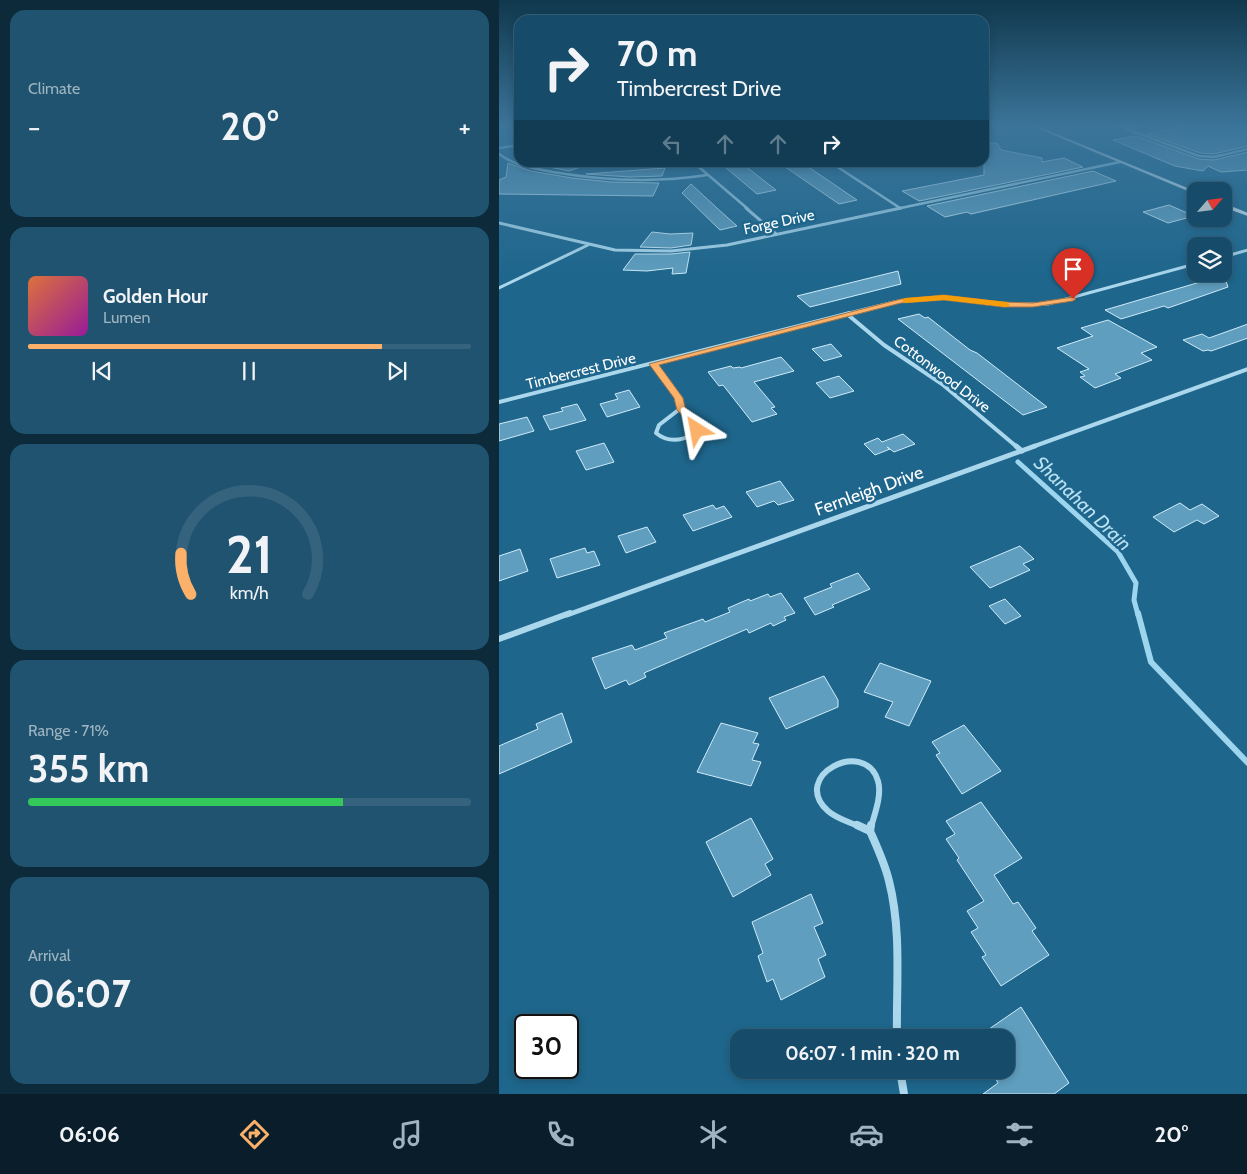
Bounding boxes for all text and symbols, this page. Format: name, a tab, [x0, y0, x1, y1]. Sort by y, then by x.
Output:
text: 70 m	[617, 32, 698, 75]
icon: right	[534, 35, 599, 100]
text: Timbercrest Drive	[617, 75, 781, 102]
text: Climate	[28, 79, 80, 98]
text: 20°	[221, 103, 278, 150]
text: −	[28, 110, 40, 144]
text: +	[459, 110, 471, 144]
icon: left	[658, 130, 686, 158]
icon: ahead	[711, 130, 739, 158]
icon: ahead	[764, 130, 792, 158]
icon: right	[817, 130, 845, 158]
north arrow	[1187, 182, 1231, 228]
map controls	[1187, 182, 1232, 282]
street label: Forge Drive	[742, 206, 817, 238]
button: layers	[1187, 237, 1232, 282]
pin	[1052, 248, 1094, 299]
icon: arrive	[1059, 255, 1087, 283]
text: Golden Hour	[103, 285, 208, 308]
text: Lumen	[103, 308, 150, 327]
street label: Cottonwood Drive	[890, 332, 994, 416]
street label: Timbercrest Drive	[524, 349, 638, 393]
icon: previous	[88, 357, 116, 385]
icon: pause	[235, 357, 263, 385]
icon: next	[383, 357, 411, 385]
position arrow	[670, 403, 722, 455]
water label: Shanahan Drain	[1029, 451, 1136, 555]
street label: Fernleigh Drive	[812, 461, 926, 521]
text: 21	[226, 523, 273, 586]
text: km/h	[230, 582, 269, 603]
text: Range · 71%	[28, 721, 109, 740]
text: 355 km	[28, 745, 149, 792]
text: Arrival	[28, 946, 71, 965]
text: 06:07	[28, 970, 131, 1017]
speed limit sign: 30	[514, 1014, 579, 1079]
text: 06:07 · 1 min · 320 m	[785, 1042, 960, 1065]
icon: directions	[237, 1117, 272, 1152]
icon: music	[390, 1117, 425, 1152]
icon: phone	[543, 1117, 578, 1152]
icon: climate	[696, 1117, 731, 1152]
icon: car	[849, 1117, 884, 1152]
icon: filters	[1002, 1117, 1037, 1152]
text: 06:06	[59, 1121, 120, 1148]
text: 20°	[1155, 1121, 1188, 1148]

